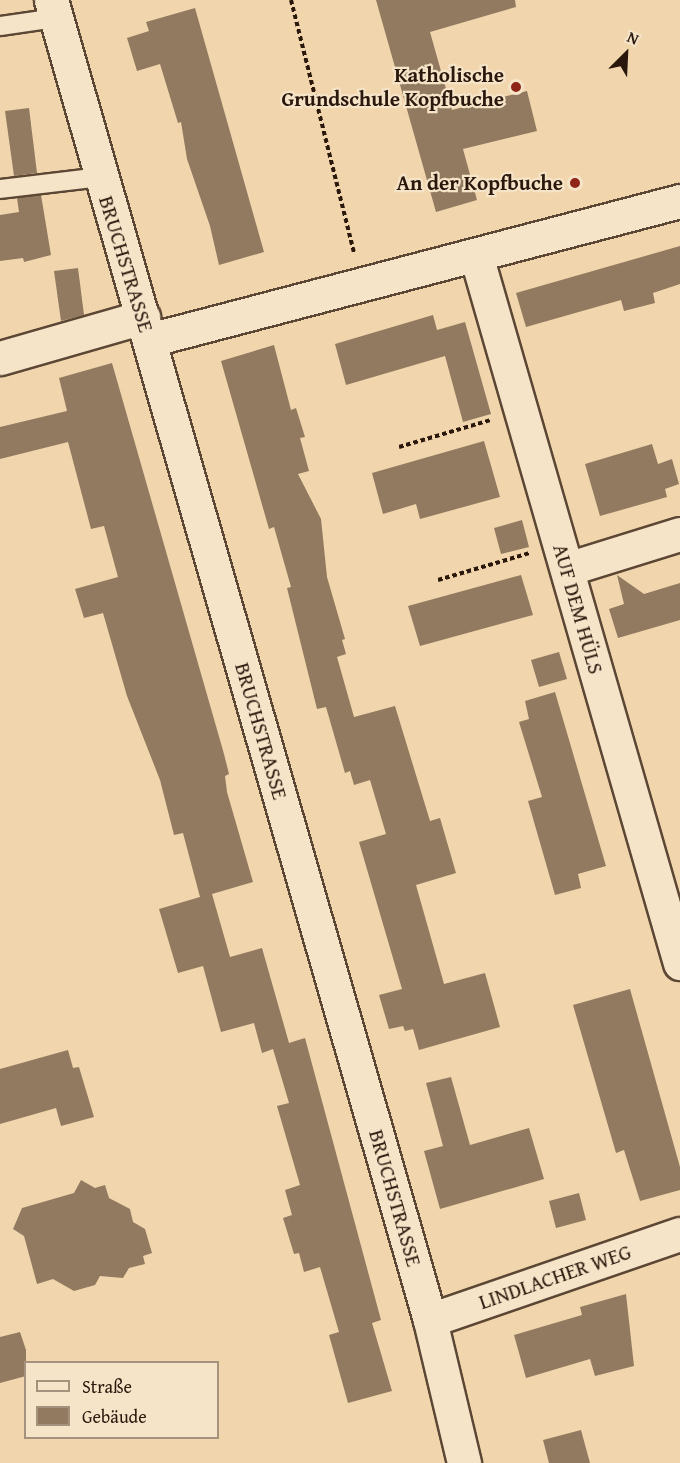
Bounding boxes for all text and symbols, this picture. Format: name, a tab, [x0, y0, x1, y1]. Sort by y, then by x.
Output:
north arrow	[596, 24, 656, 84]
text: N	[624, 24, 643, 51]
place label: Katholische Grundschule Kopfbuche	[281, 62, 504, 112]
marker: Katholische Grundschule Kopfbuche	[509, 80, 523, 94]
place label: An der Kopfbuche	[397, 170, 563, 196]
marker: An der Kopfbuche	[568, 176, 582, 190]
street label: BRUCHSTRASSE	[93, 193, 159, 335]
street label: AUF DEM HÜLS	[547, 541, 609, 677]
street label: BRUCHSTRASSE	[229, 660, 293, 802]
street label: BRUCHSTRASSE	[363, 1127, 427, 1269]
street label: LINDLACHER WEG	[476, 1239, 634, 1315]
legend	[24, 1361, 219, 1439]
text: Straße	[82, 1373, 132, 1400]
text: Gebäude	[82, 1403, 147, 1430]

